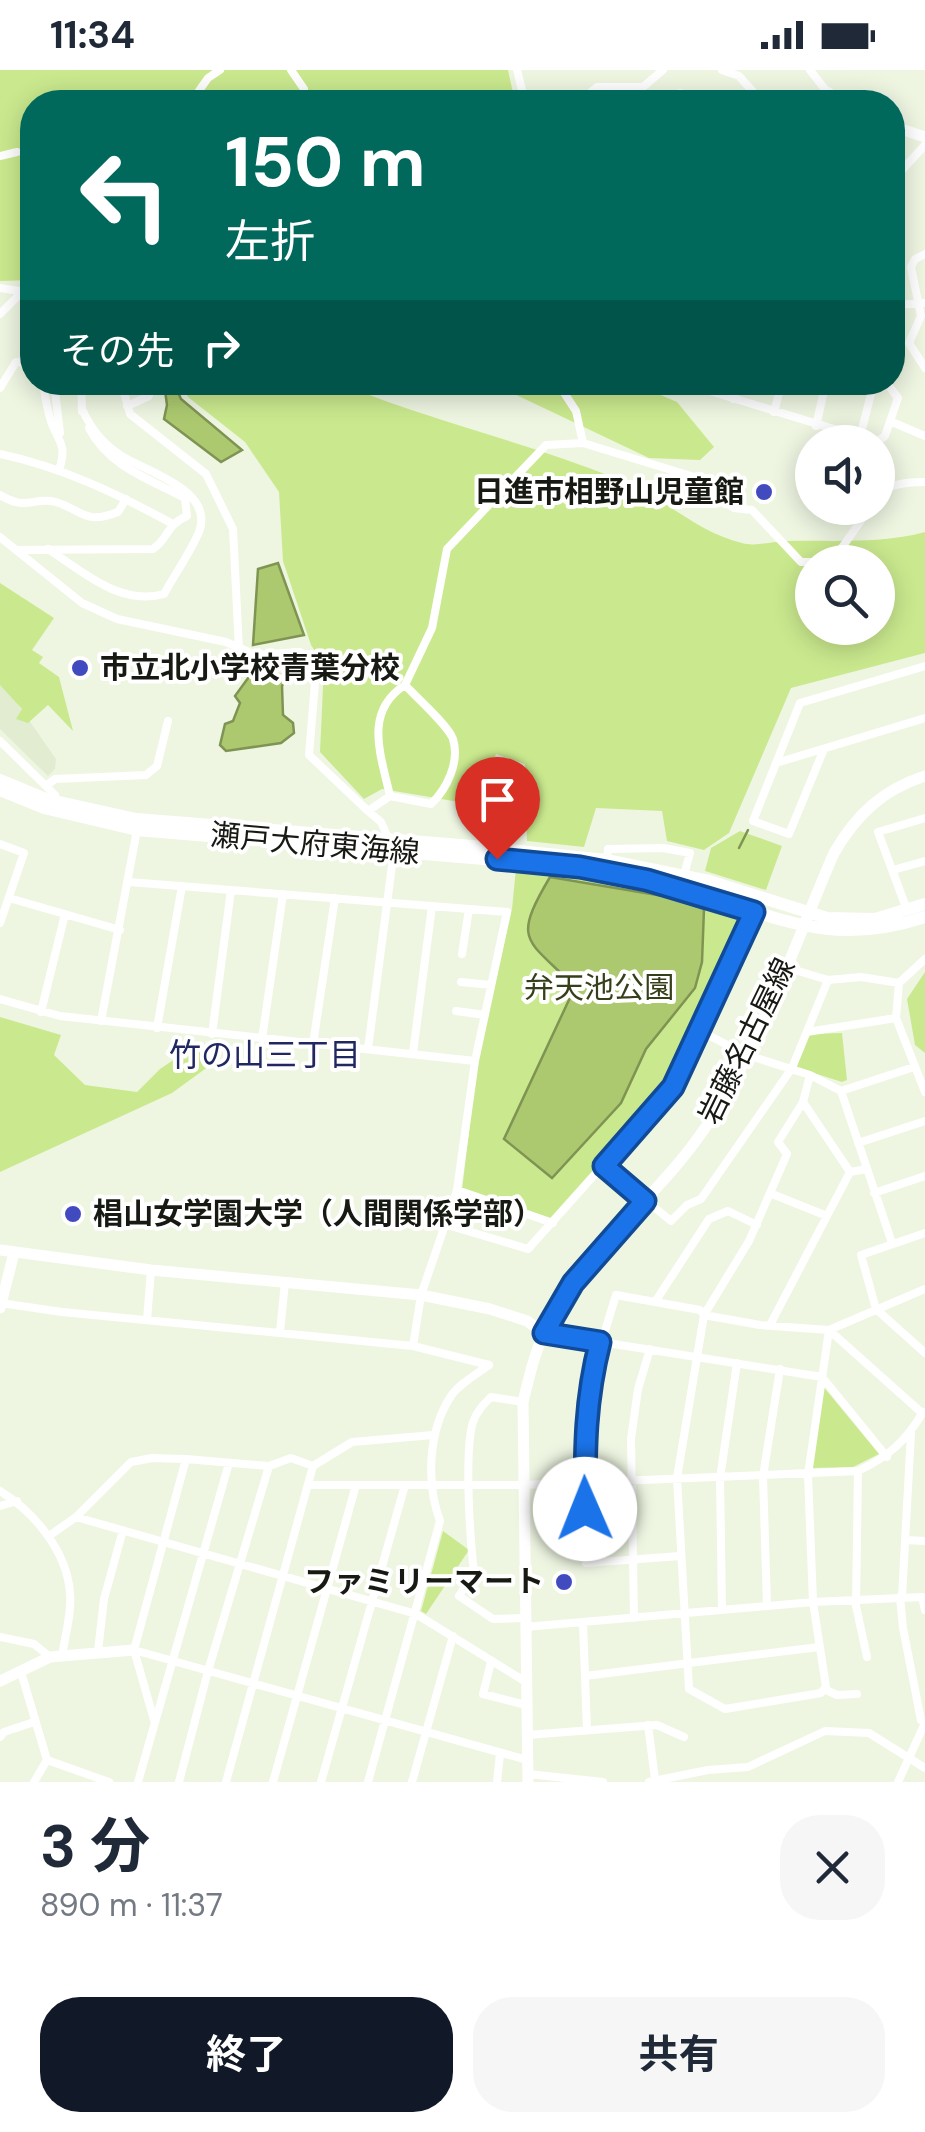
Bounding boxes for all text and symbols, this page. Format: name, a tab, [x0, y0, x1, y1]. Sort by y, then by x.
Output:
text: 11:34	[50, 10, 135, 60]
text: 150 m	[225, 117, 426, 208]
icon: left	[60, 130, 190, 260]
text: 左折	[225, 212, 315, 271]
icon: right	[194, 320, 249, 375]
text: その先	[60, 326, 174, 376]
map controls	[795, 425, 895, 645]
button: sound	[795, 425, 895, 525]
place label: 日進市相野山児童館	[474, 472, 744, 511]
marker: 日進市相野山児童館	[753, 481, 775, 503]
button: search	[795, 545, 895, 645]
place label: 市立北小学校青葉分校	[100, 648, 400, 687]
marker: 市立北小学校青葉分校	[69, 657, 91, 679]
pin	[455, 757, 540, 860]
icon: arrive	[470, 772, 525, 827]
street label: 瀬戸大府東海線	[209, 815, 421, 872]
street label: 岩藤名古屋線	[690, 951, 804, 1130]
park label: 弁天池公園	[524, 968, 674, 1007]
district label: 竹の山三丁目	[169, 1034, 361, 1076]
place label: 椙山女学園大学（人間関係学部）	[93, 1194, 543, 1233]
marker: 椙山女学園大学（人間関係学部）	[62, 1203, 84, 1225]
position arrow	[533, 1457, 637, 1561]
place label: ファミリーマート	[304, 1562, 544, 1601]
marker: ファミリーマート	[553, 1571, 575, 1593]
text: 3 分	[40, 1807, 150, 1886]
button: close	[780, 1815, 885, 1920]
text: 890 m · 11:37	[40, 1884, 223, 1926]
button: 終了	[40, 1997, 453, 2112]
button: 共有	[473, 1997, 885, 2112]

